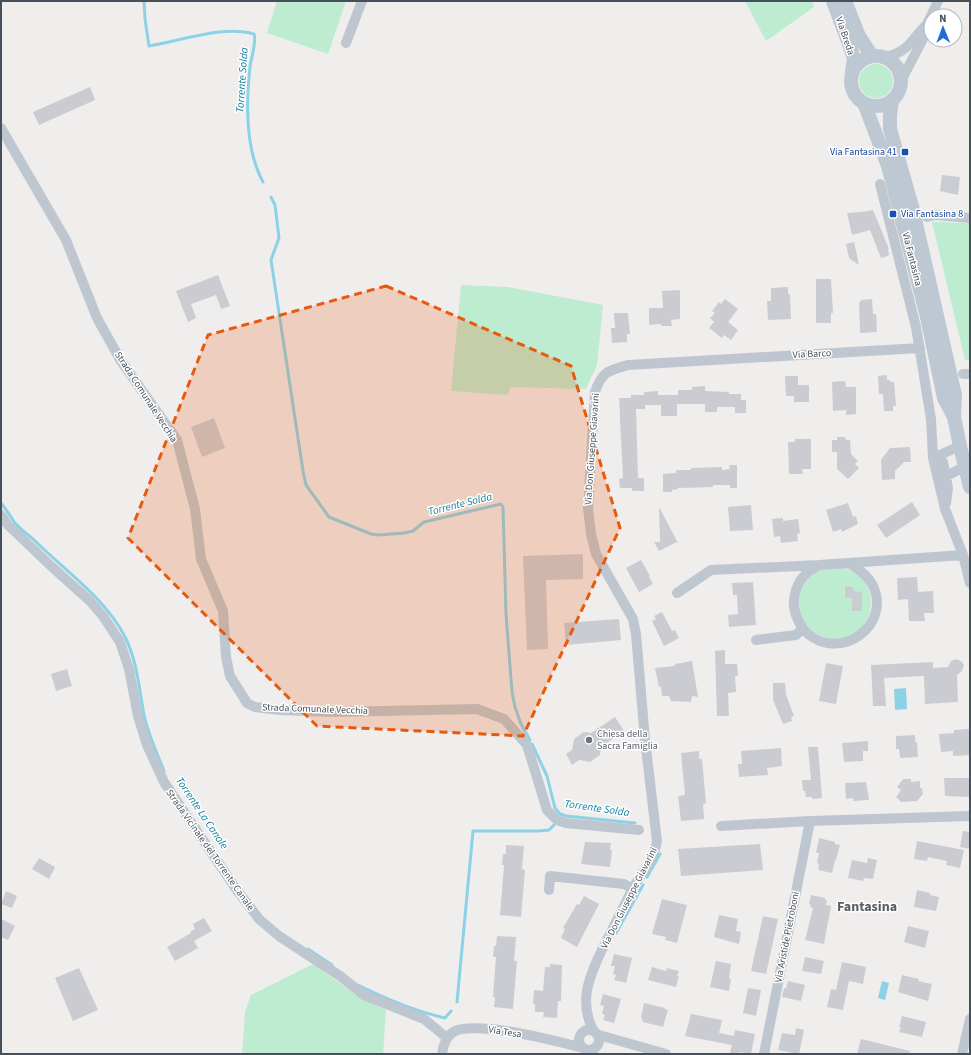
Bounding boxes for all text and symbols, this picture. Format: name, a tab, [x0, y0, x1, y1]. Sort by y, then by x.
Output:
north arrow	[923, 8, 963, 48]
text: N	[939, 11, 947, 26]
street label: Via Breda	[832, 15, 858, 57]
water label: Torrente Solda	[232, 47, 252, 113]
place label: Via Fantasina 41	[830, 145, 897, 159]
marker: Via Fantasina 41	[900, 147, 910, 157]
place label: Via Fantasina 8	[901, 207, 963, 221]
marker: Via Fantasina 8	[888, 209, 898, 219]
street label: Via Fantasina	[899, 231, 925, 287]
street label: Via Barco	[792, 346, 832, 362]
street label: Strada Comunale Vecchia	[111, 349, 181, 445]
street label: Via Don Giuseppe Giavarini	[581, 393, 603, 505]
water label: Torrente Solda	[426, 489, 494, 519]
street label: Strada Comunale Vecchia	[262, 700, 368, 718]
place label: Chiesa della Sacra Famiglia	[597, 727, 658, 753]
marker: Chiesa della Sacra Famiglia	[584, 735, 594, 745]
water label: Torrente La Canale	[172, 774, 232, 852]
street label: Strada Vicinale del Torrente Canale	[163, 786, 257, 914]
water label: Torrente Solda	[563, 796, 631, 820]
street label: Via Don Giuseppe Giavarini	[597, 845, 661, 951]
street label: Via Aristide Pietroboni	[771, 890, 803, 984]
district label: Fantasina	[837, 897, 897, 917]
street label: Via Tesa	[487, 1022, 523, 1042]

